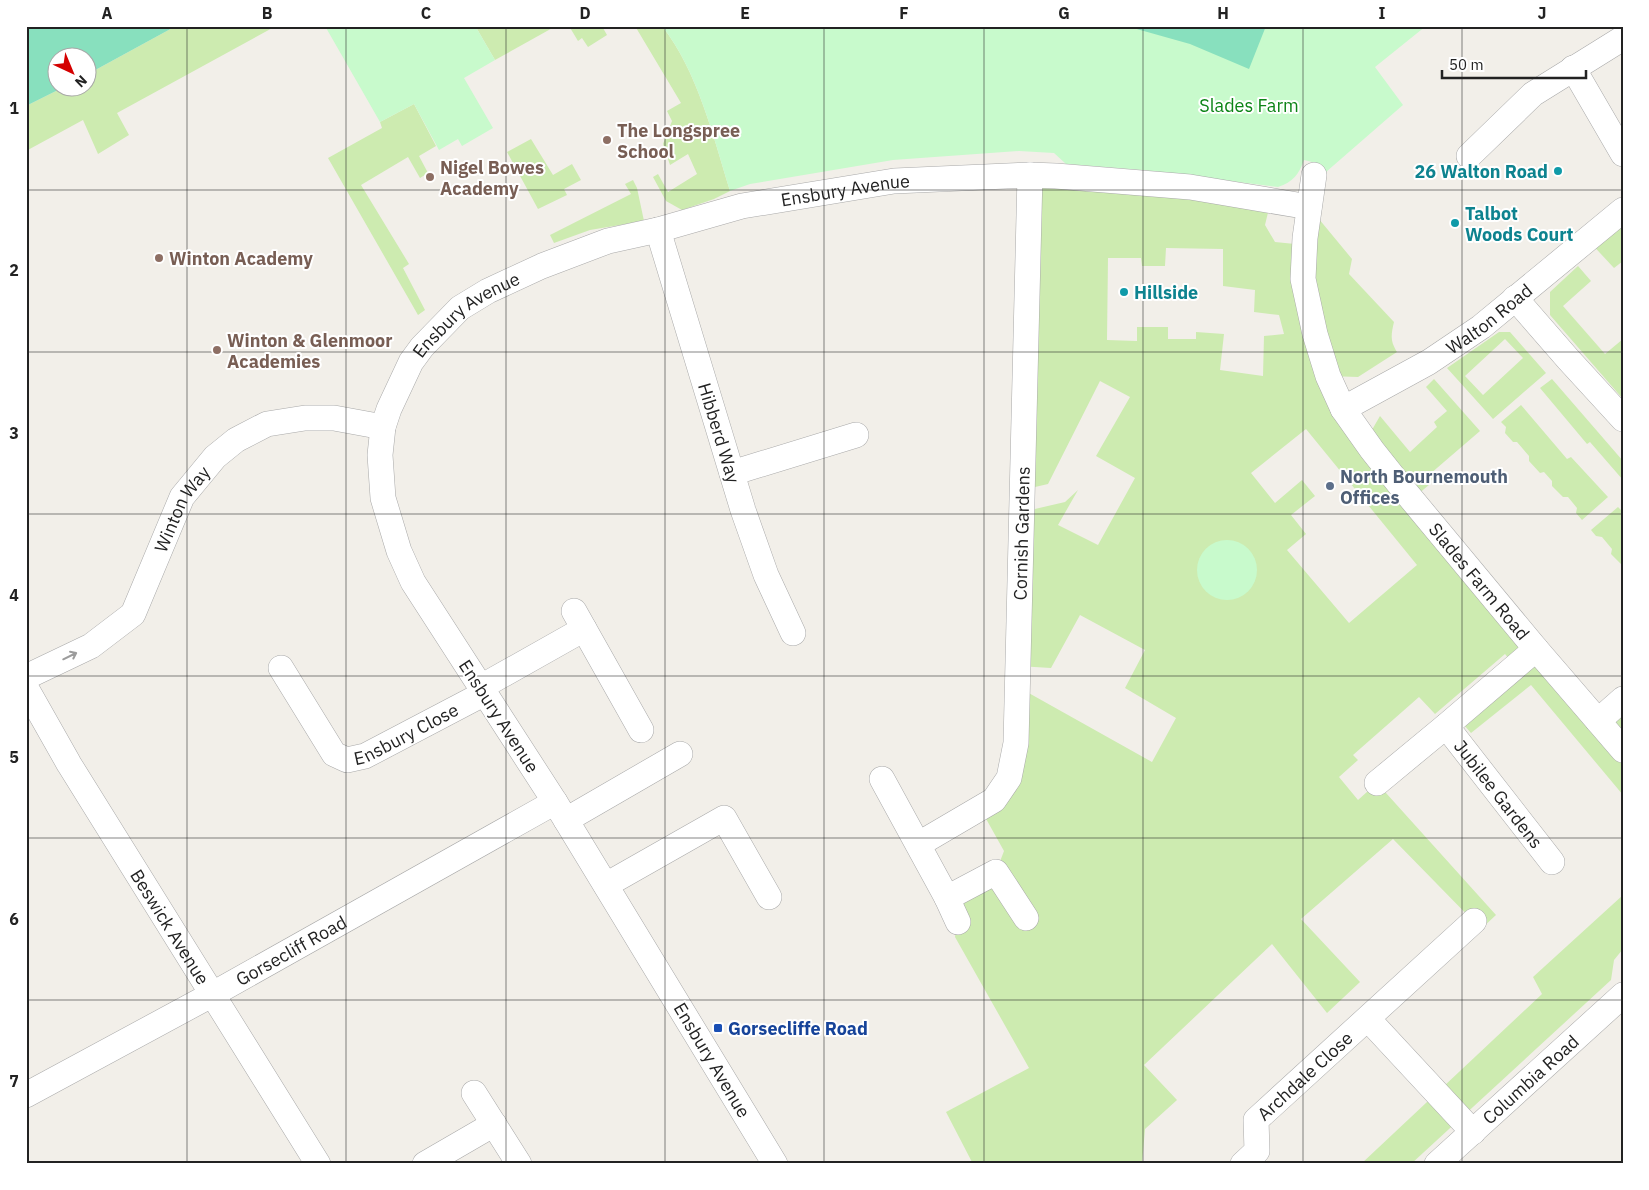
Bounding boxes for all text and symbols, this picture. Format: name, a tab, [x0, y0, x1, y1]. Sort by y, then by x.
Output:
text: A	[102, 3, 113, 23]
text: B	[262, 3, 273, 23]
text: C	[421, 3, 431, 23]
text: D	[579, 3, 591, 23]
text: E	[740, 3, 750, 23]
text: F	[899, 3, 909, 23]
text: G	[1058, 3, 1070, 23]
text: H	[1217, 3, 1229, 23]
text: I	[1379, 3, 1386, 23]
text: J	[1538, 3, 1546, 23]
north arrow	[48, 48, 98, 98]
scale bar	[1442, 48, 1585, 80]
text: 50 m	[1449, 55, 1484, 74]
text: N	[71, 71, 91, 91]
park label: Slades Farm	[1199, 94, 1299, 117]
text: 1	[9, 98, 19, 118]
place label: The Longspree School	[617, 119, 740, 163]
marker: The Longspree School	[601, 134, 613, 146]
place label: Nigel Bowes Academy	[440, 156, 544, 200]
place label: 26 Walton Road	[1414, 160, 1548, 183]
marker: 26 Walton Road	[1552, 165, 1564, 177]
street label: Ensbury Avenue	[779, 169, 910, 211]
marker: Nigel Bowes Academy	[424, 171, 436, 183]
place label: Talbot Woods Court	[1465, 202, 1574, 246]
marker: Talbot Woods Court	[1449, 217, 1461, 229]
place label: Winton Academy	[169, 247, 313, 270]
marker: Winton Academy	[153, 252, 165, 264]
text: 2	[9, 260, 19, 280]
street label: Ensbury Avenue	[407, 266, 523, 362]
street label: Walton Road	[1441, 278, 1537, 359]
place label: Hillside	[1134, 281, 1198, 304]
marker: Hillside	[1118, 286, 1130, 298]
place label: Winton & Glenmoor Academies	[227, 329, 392, 373]
marker: Winton & Glenmoor Academies	[211, 344, 223, 356]
street label: Hibberd Way	[694, 380, 746, 486]
text: 3	[9, 423, 19, 443]
street label: Winton Way	[149, 461, 215, 556]
place label: North Bournemouth Offices	[1340, 465, 1508, 509]
street label: Cornish Gardens	[1008, 466, 1034, 601]
marker: North Bournemouth Offices	[1324, 480, 1336, 492]
street label: Slades Farm Road	[1424, 518, 1535, 644]
text: 4	[9, 585, 19, 605]
one-way arrow	[62, 651, 77, 660]
street label: Ensbury Avenue	[454, 655, 544, 777]
street label: Ensbury Close	[351, 698, 462, 770]
street label: Jubilee Gardens	[1449, 735, 1548, 853]
text: 5	[9, 747, 19, 767]
street label: Beswick Avenue	[126, 865, 215, 989]
text: 6	[9, 909, 19, 929]
street label: Gorsecliff Road	[231, 910, 351, 991]
street label: Ensbury Avenue	[669, 998, 755, 1122]
place label: Gorsecliffe Road	[728, 1017, 868, 1040]
marker: Gorsecliffe Road	[712, 1022, 724, 1034]
street label: Archdale Close	[1252, 1026, 1357, 1125]
street label: Columbia Road	[1477, 1030, 1583, 1129]
text: 7	[9, 1071, 19, 1091]

